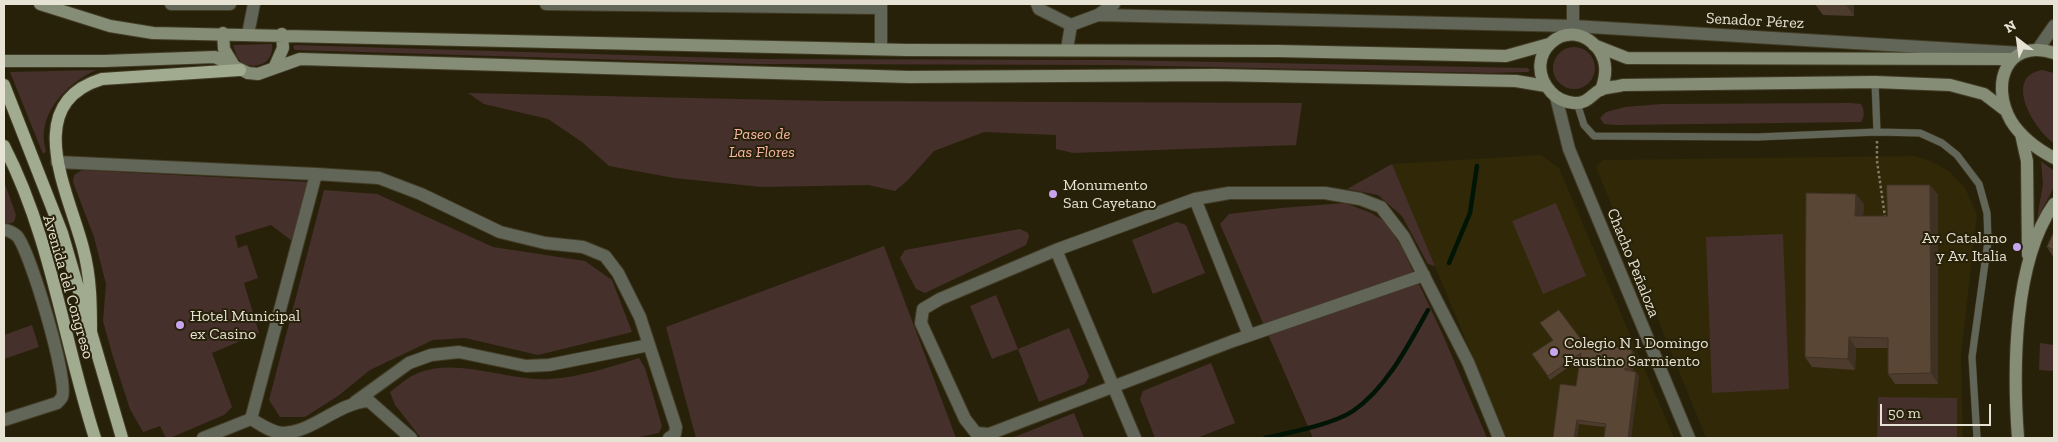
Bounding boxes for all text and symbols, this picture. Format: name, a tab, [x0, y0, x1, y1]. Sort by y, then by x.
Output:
street label: Senador Pérez	[1705, 9, 1805, 33]
north arrow	[1993, 15, 2043, 65]
text: N	[2001, 17, 2019, 37]
park label: Paseo de Las Flores	[729, 124, 795, 162]
place label: Monumento San Cayetano	[1063, 175, 1156, 213]
marker: Monumento San Cayetano	[1047, 188, 1059, 200]
street label: Chacho Peñaloza	[1602, 206, 1664, 320]
street label: Avenida del Congreso	[38, 213, 98, 361]
place label: Av. Catalano y Av. Italia	[1922, 228, 2007, 266]
marker: Av. Catalano y Av. Italia	[2011, 241, 2023, 253]
place label: Hotel Municipal ex Casino	[190, 306, 300, 344]
marker: Hotel Municipal ex Casino	[174, 319, 186, 331]
place label: Colegio N 1 Domingo Faustino Sarmiento	[1564, 333, 1709, 371]
marker: Colegio N 1 Domingo Faustino Sarmiento	[1548, 346, 1560, 358]
scale bar	[1883, 394, 1994, 426]
text: 50 m	[1888, 404, 1921, 422]

